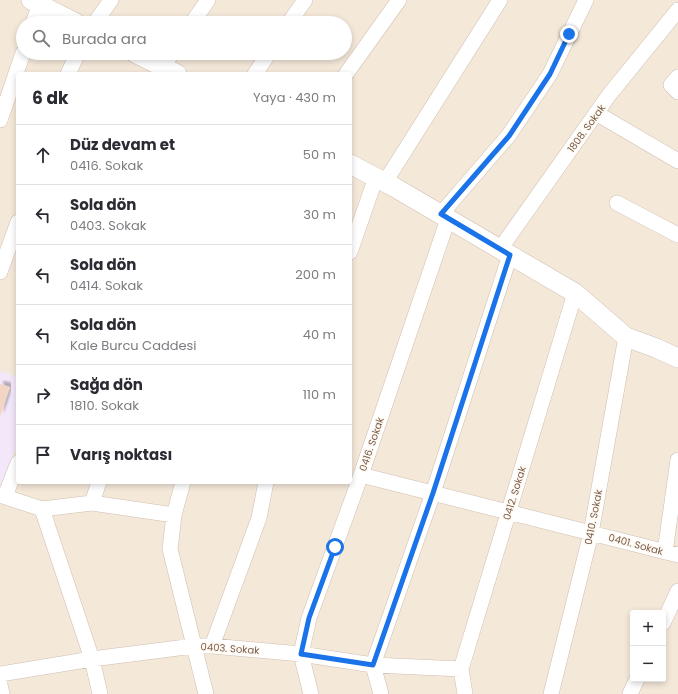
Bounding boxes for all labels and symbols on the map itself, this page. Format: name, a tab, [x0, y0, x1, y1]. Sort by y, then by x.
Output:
route end	[560, 25, 578, 43]
street label: 1808. Sokak	[564, 100, 609, 155]
street label: 0416. Sokak	[355, 414, 388, 473]
street label: 0412. Sokak	[499, 464, 530, 522]
street label: 0410. Sokak	[581, 487, 606, 546]
street label: 0401. Sokak	[607, 530, 666, 559]
route start	[326, 538, 344, 556]
street label: 0403. Sokak	[200, 639, 261, 658]

